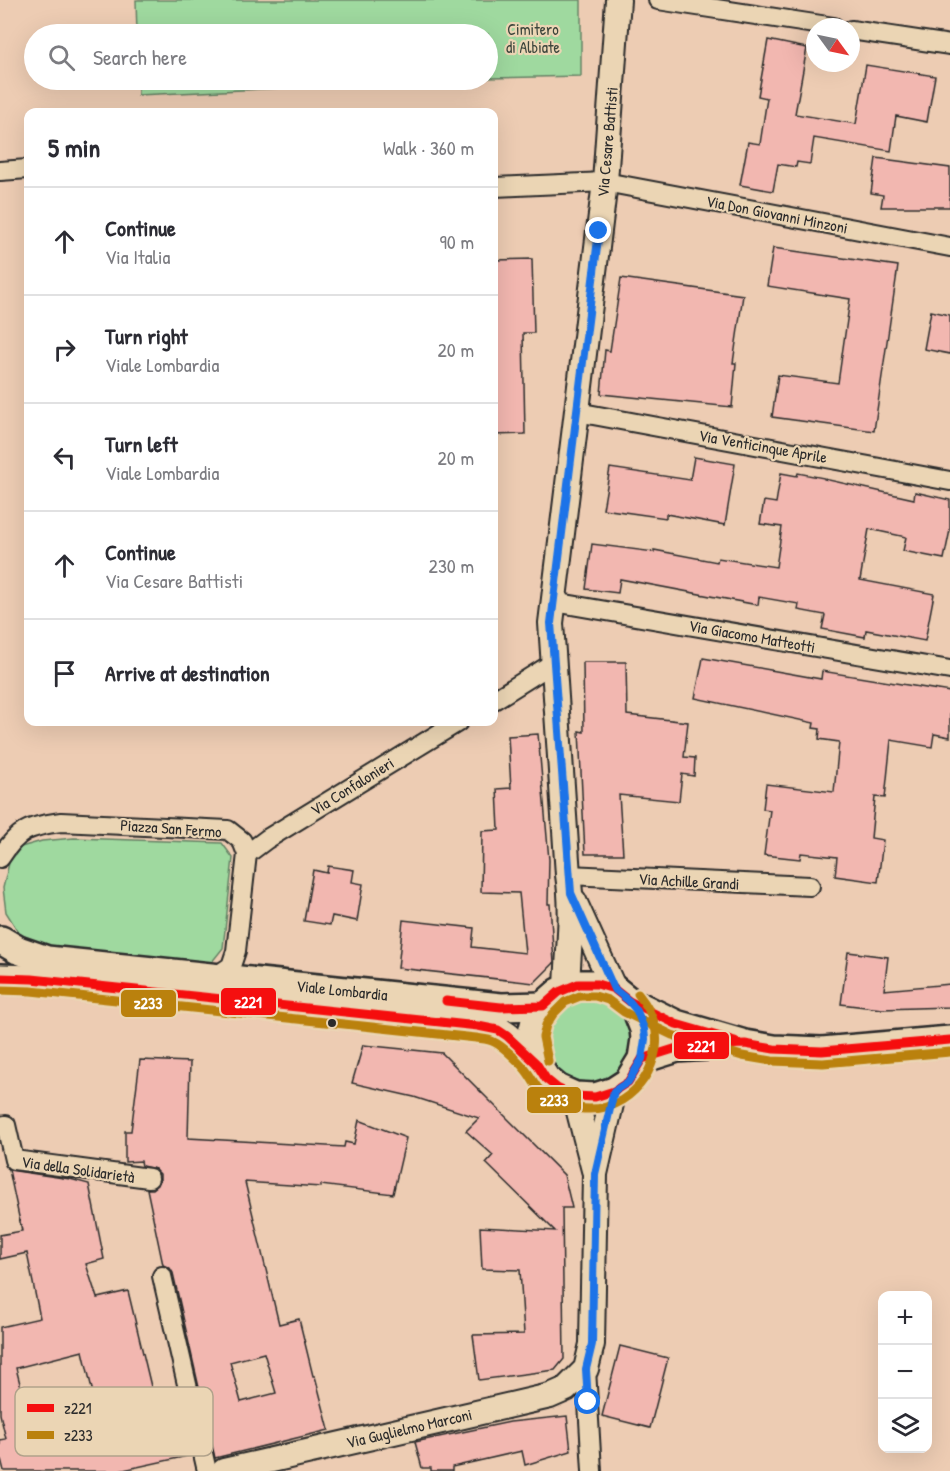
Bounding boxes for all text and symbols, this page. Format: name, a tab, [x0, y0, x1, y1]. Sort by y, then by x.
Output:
park label: Cimitero di Albiate	[506, 18, 561, 58]
north arrow	[806, 18, 860, 72]
search box	[24, 24, 498, 90]
icon: search	[45, 41, 78, 74]
text: Search here	[93, 42, 187, 72]
street label: Via Cesare Battisti	[591, 86, 623, 198]
text: 5 min	[48, 130, 100, 165]
text: Walk · 360 m	[383, 134, 474, 161]
street label: Via Don Giovanni Minzoni	[704, 189, 850, 239]
text: Continue	[105, 213, 176, 243]
route end	[585, 217, 611, 243]
icon: ahead	[48, 225, 81, 258]
text: 90 m	[440, 228, 474, 255]
text: Via Italia	[105, 243, 170, 270]
text: Turn right	[105, 321, 188, 351]
icon: right	[48, 333, 81, 366]
text: 20 m	[437, 336, 474, 363]
text: Viale Lombardia	[105, 351, 219, 378]
street label: Via Venticinque Aprile	[697, 424, 830, 468]
text: Turn left	[105, 429, 178, 459]
icon: left	[48, 441, 81, 474]
text: 20 m	[437, 444, 474, 471]
text: Viale Lombardia	[105, 459, 219, 486]
text: Continue	[105, 537, 176, 567]
icon: ahead	[48, 549, 81, 582]
text: 230 m	[429, 552, 474, 579]
text: Via Cesare Battisti	[105, 567, 243, 594]
street label: Via Giacomo Matteotti	[687, 614, 817, 658]
icon: arrive	[48, 657, 81, 690]
text: Arrive at destination	[105, 658, 270, 688]
street label: Via Confalonieri	[306, 752, 398, 820]
street label: Piazza San Fermo	[120, 813, 223, 843]
street label: Via Achille Grandi	[638, 867, 740, 895]
street label: Viale Lombardia	[295, 974, 389, 1006]
line badge: z221	[220, 987, 277, 1016]
line badge: z233	[120, 989, 177, 1018]
text: z221	[234, 991, 262, 1013]
text: z233	[134, 992, 162, 1014]
unlabelled marker	[326, 1017, 338, 1029]
line badge: z221	[673, 1031, 730, 1060]
text: z221	[687, 1035, 715, 1057]
line badge: z233	[526, 1086, 582, 1114]
text: z233	[540, 1089, 568, 1111]
street label: Via della Solidarietà	[20, 1150, 136, 1188]
map controls	[878, 1291, 932, 1453]
button: +	[878, 1291, 932, 1345]
button: −	[878, 1345, 932, 1399]
legend	[15, 1387, 213, 1456]
route start	[574, 1388, 600, 1414]
text: z221	[64, 1397, 92, 1419]
button: layers	[878, 1399, 932, 1453]
street label: Via Guglielmo Marconi	[344, 1403, 474, 1453]
text: z233	[64, 1424, 93, 1446]

